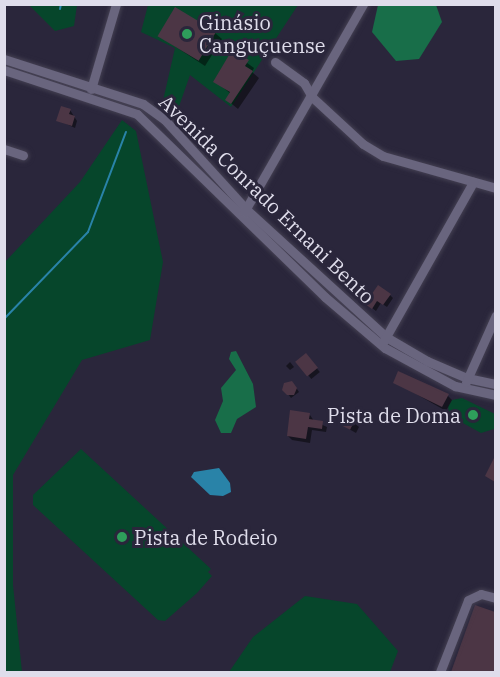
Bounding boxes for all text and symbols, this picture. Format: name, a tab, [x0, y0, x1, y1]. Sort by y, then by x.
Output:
place label: Ginásio Canguçuense	[199, 11, 325, 58]
marker: Ginásio Canguçuense	[180, 27, 194, 41]
street label: Avenida Conrado Ernani Bento	[154, 90, 380, 308]
place label: Pista de Doma	[327, 403, 461, 427]
marker: Pista de Doma	[466, 408, 480, 422]
place label: Pista de Rodeio	[134, 525, 278, 549]
marker: Pista de Rodeio	[115, 530, 129, 544]

